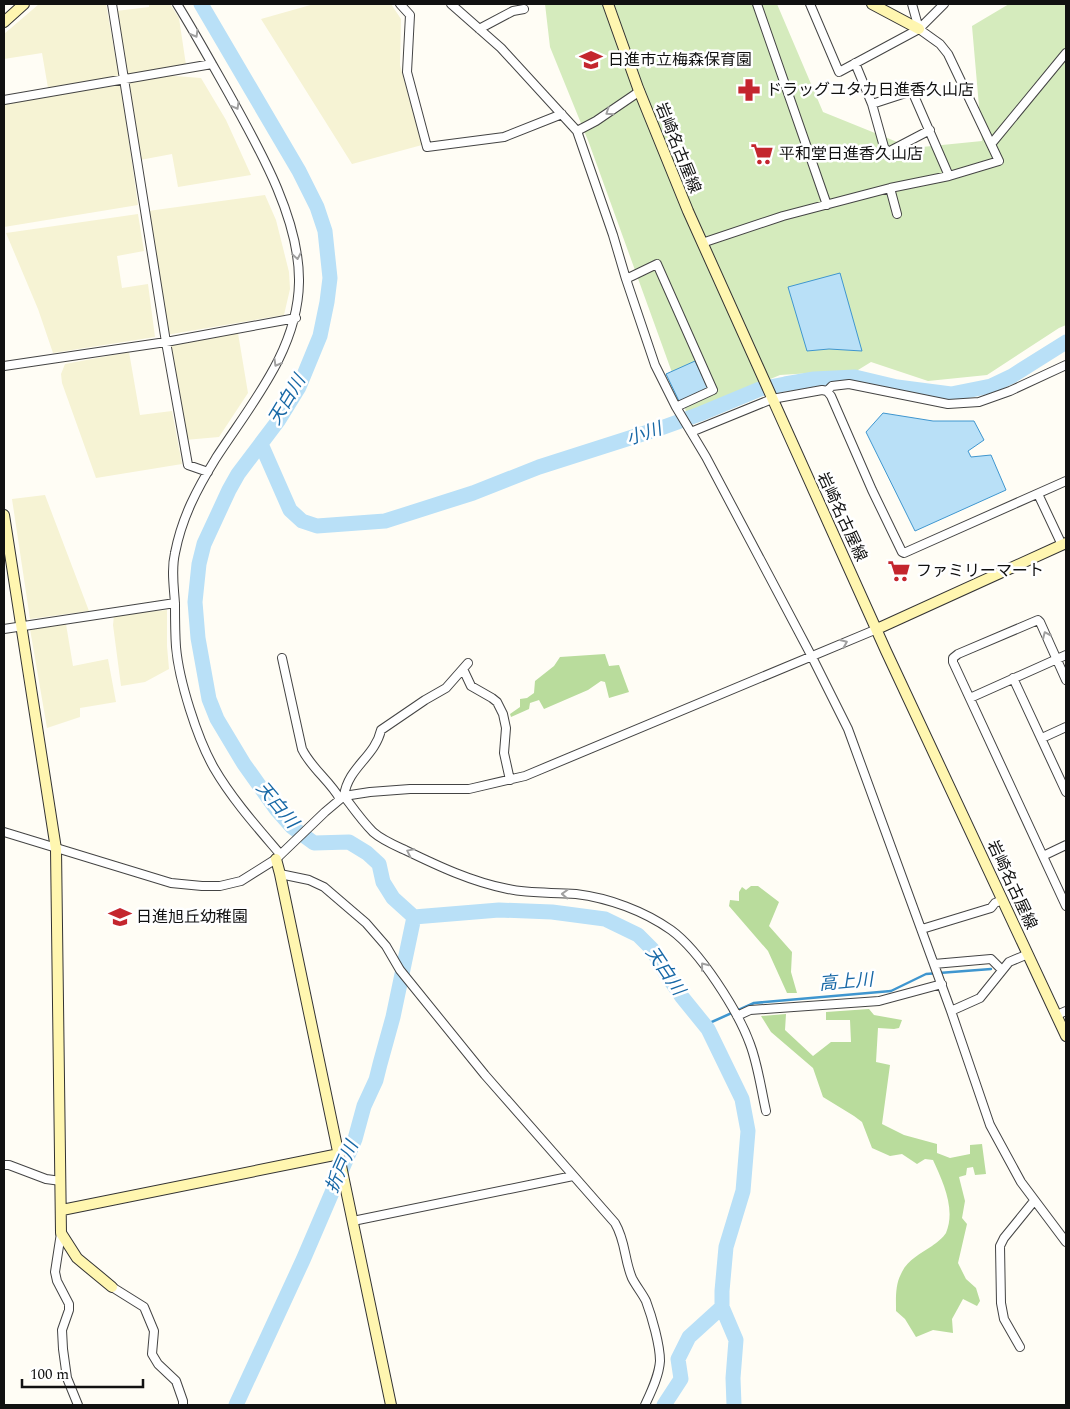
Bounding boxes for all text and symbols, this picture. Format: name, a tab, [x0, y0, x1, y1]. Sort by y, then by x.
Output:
one-way arrow	[188, 28, 198, 37]
school or university icon: 日進市立梅森保育園	[578, 47, 604, 73]
place label: 日進市立梅森保育園	[608, 48, 752, 72]
pharmacy icon: ドラッグユタカ日進香久山店	[736, 77, 762, 103]
place label: ドラッグユタカ日進香久山店	[766, 78, 974, 102]
street label: 岩崎名古屋線	[649, 99, 707, 197]
one-way arrow	[229, 101, 239, 110]
one-way arrow	[605, 106, 615, 115]
supermarket icon: 平和堂日進香久山店	[749, 141, 775, 167]
place label: 平和堂日進香久山店	[779, 142, 923, 166]
one-way arrow	[292, 251, 302, 260]
one-way arrow	[273, 358, 283, 367]
water label: 天白川	[262, 368, 314, 430]
water label: 小川	[623, 415, 667, 453]
street label: 岩崎名古屋線	[811, 468, 873, 566]
supermarket icon: ファミリーマート	[886, 558, 912, 584]
place label: ファミリーマート	[916, 559, 1044, 583]
one-way arrow	[1042, 631, 1053, 640]
one-way arrow	[839, 639, 848, 650]
water label: 天白川	[249, 776, 306, 836]
street label: 岩崎名古屋線	[981, 836, 1043, 934]
one-way arrow	[406, 848, 415, 859]
one-way arrow	[561, 889, 568, 899]
school or university icon: 日進旭丘幼稚園	[107, 904, 133, 930]
place label: 日進旭丘幼稚園	[136, 905, 248, 929]
water label: 天白川	[639, 941, 692, 1003]
one-way arrow	[701, 963, 710, 972]
water label: 高上川	[818, 966, 876, 998]
water label: 折戸川	[319, 1135, 366, 1197]
scale bar	[22, 1356, 144, 1388]
text: 100 m	[30, 1363, 69, 1386]

